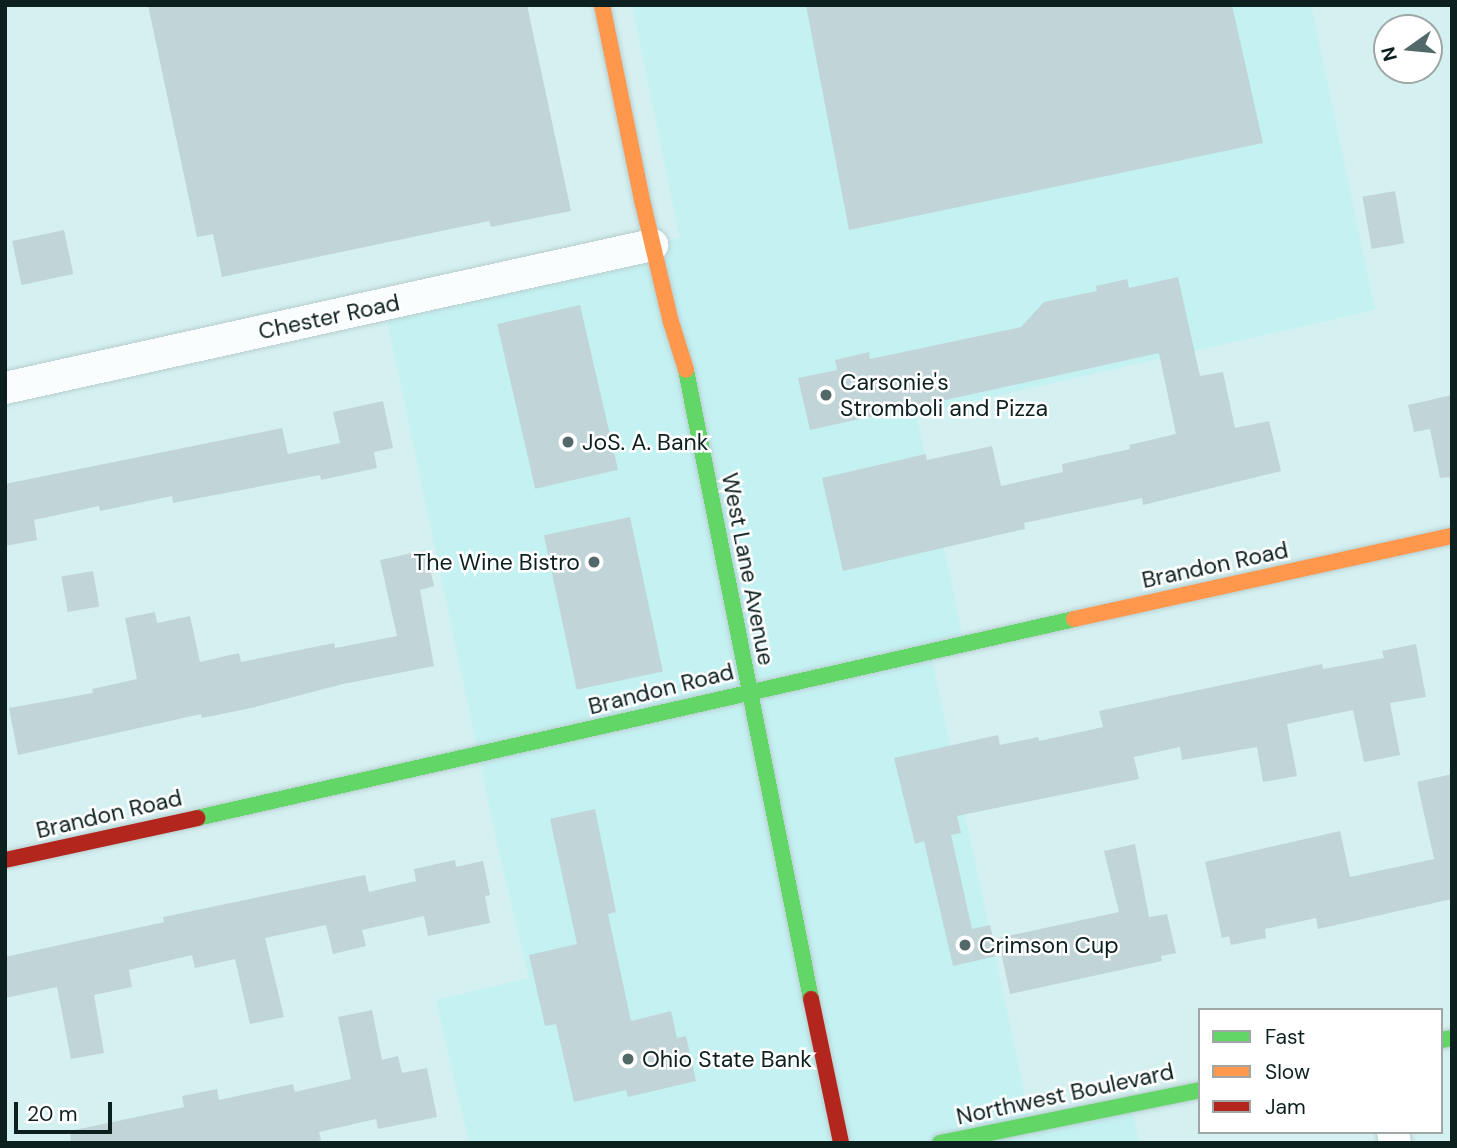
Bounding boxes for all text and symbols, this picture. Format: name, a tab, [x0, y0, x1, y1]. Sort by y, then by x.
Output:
north arrow	[1373, 14, 1443, 84]
text: N	[1375, 44, 1403, 64]
street label: Chester Road	[256, 289, 402, 345]
place label: Carsonie's Stromboli and Pizza	[840, 368, 1048, 422]
marker: Carsonie's Stromboli and Pizza	[818, 387, 834, 403]
place label: JoS. A. Bank	[582, 428, 708, 456]
marker: JoS. A. Bank	[560, 434, 576, 450]
street label: West Lane Avenue	[716, 470, 780, 668]
street label: Brandon Road	[1139, 536, 1291, 594]
place label: The Wine Bistro	[413, 548, 580, 576]
marker: The Wine Bistro	[586, 554, 602, 570]
street label: Brandon Road	[585, 658, 737, 720]
street label: Brandon Road	[33, 784, 185, 844]
place label: Crimson Cup	[979, 931, 1119, 959]
marker: Crimson Cup	[957, 937, 973, 953]
legend	[1198, 1008, 1443, 1134]
text: Fast	[1265, 1023, 1305, 1051]
place label: Ohio State Bank	[642, 1045, 812, 1073]
marker: Ohio State Bank	[620, 1051, 636, 1067]
street label: Northwest Boulevard	[954, 1057, 1176, 1131]
text: Slow	[1265, 1058, 1310, 1086]
scale bar	[18, 1088, 116, 1132]
text: Jam	[1265, 1093, 1306, 1121]
text: 20 m	[27, 1100, 78, 1128]

